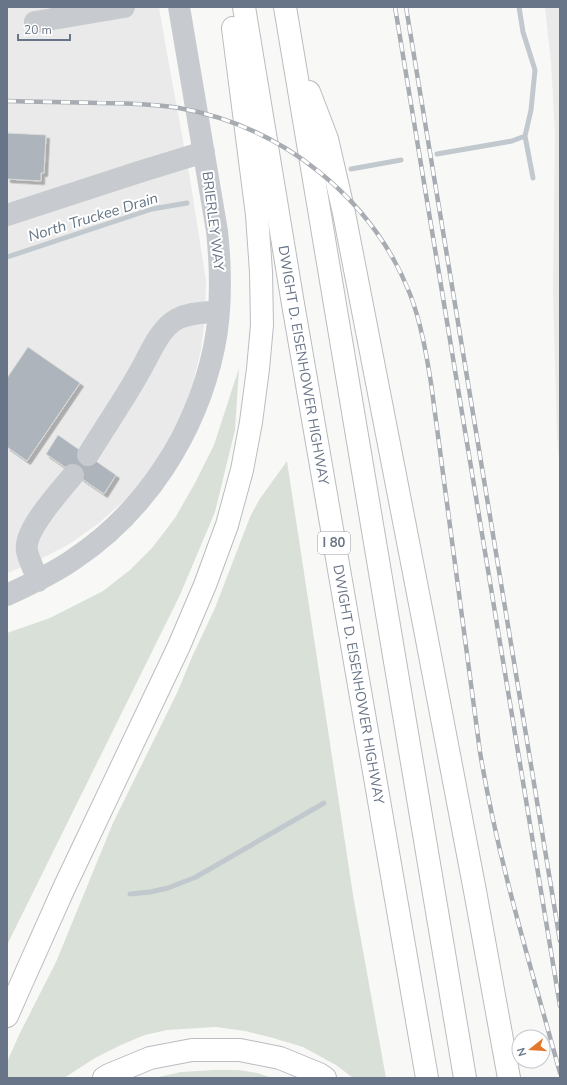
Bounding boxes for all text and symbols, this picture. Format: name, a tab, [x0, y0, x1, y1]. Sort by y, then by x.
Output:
scale bar	[18, 16, 70, 42]
text: 20 m	[24, 22, 52, 38]
street label: BRIERLEY WAY	[197, 170, 229, 272]
water label: North Truckee Drain	[26, 188, 160, 246]
street label: DWIGHT D. EISENHOWER HIGHWAY	[274, 244, 334, 487]
road number: I 80	[318, 532, 350, 554]
street label: DWIGHT D. EISENHOWER HIGHWAY	[329, 563, 389, 806]
north arrow	[511, 1029, 551, 1069]
text: N	[514, 1046, 530, 1058]

